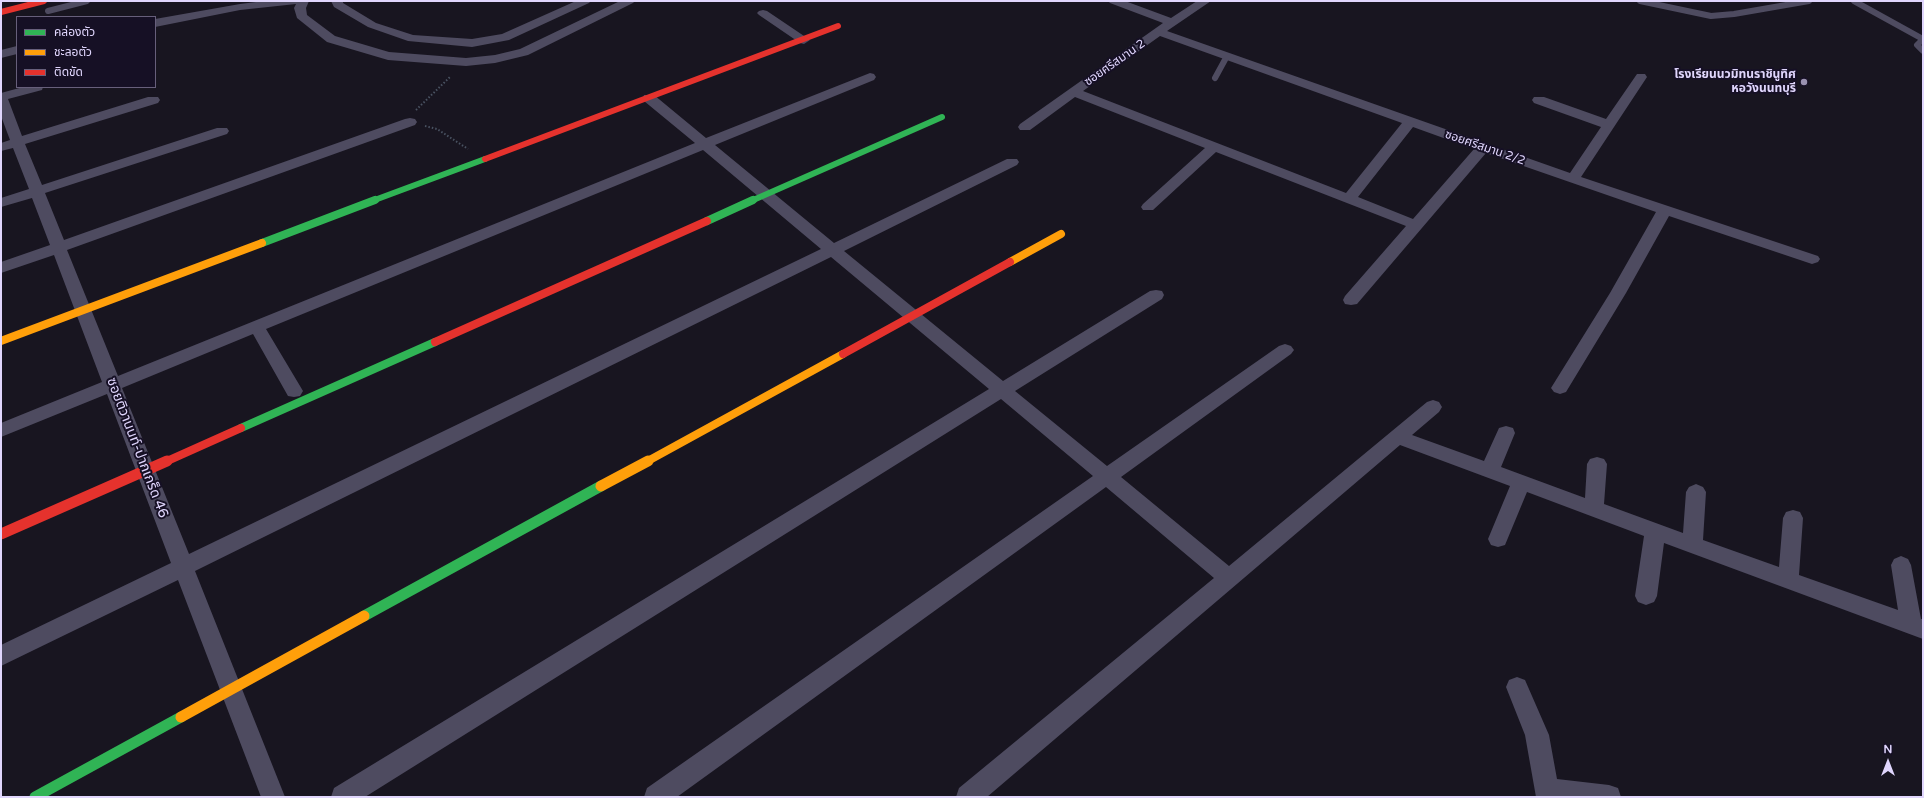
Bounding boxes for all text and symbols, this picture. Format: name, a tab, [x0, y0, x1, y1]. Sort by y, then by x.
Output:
legend	[16, 16, 156, 88]
text: คล่องตัว	[54, 25, 95, 39]
street label: ซอยศรีสมาน 2	[1082, 37, 1148, 89]
text: ชะลอตัว	[54, 45, 92, 59]
text: ติดขัด	[54, 65, 83, 79]
place label: โรงเรียนนวมิทนราชินูทิศ หอวังนนทบุรี	[1674, 68, 1796, 96]
marker: โรงเรียนนวมิทนราชินูทิศ หอวังนนทบุรี	[1799, 77, 1809, 87]
street label: ซอยศรีสมาน 2/2	[1443, 128, 1527, 168]
street label: ซอยติวานนท์-ปากเกร็ด 46	[102, 376, 172, 520]
north arrow	[1868, 742, 1908, 782]
text: N	[1884, 743, 1892, 756]

